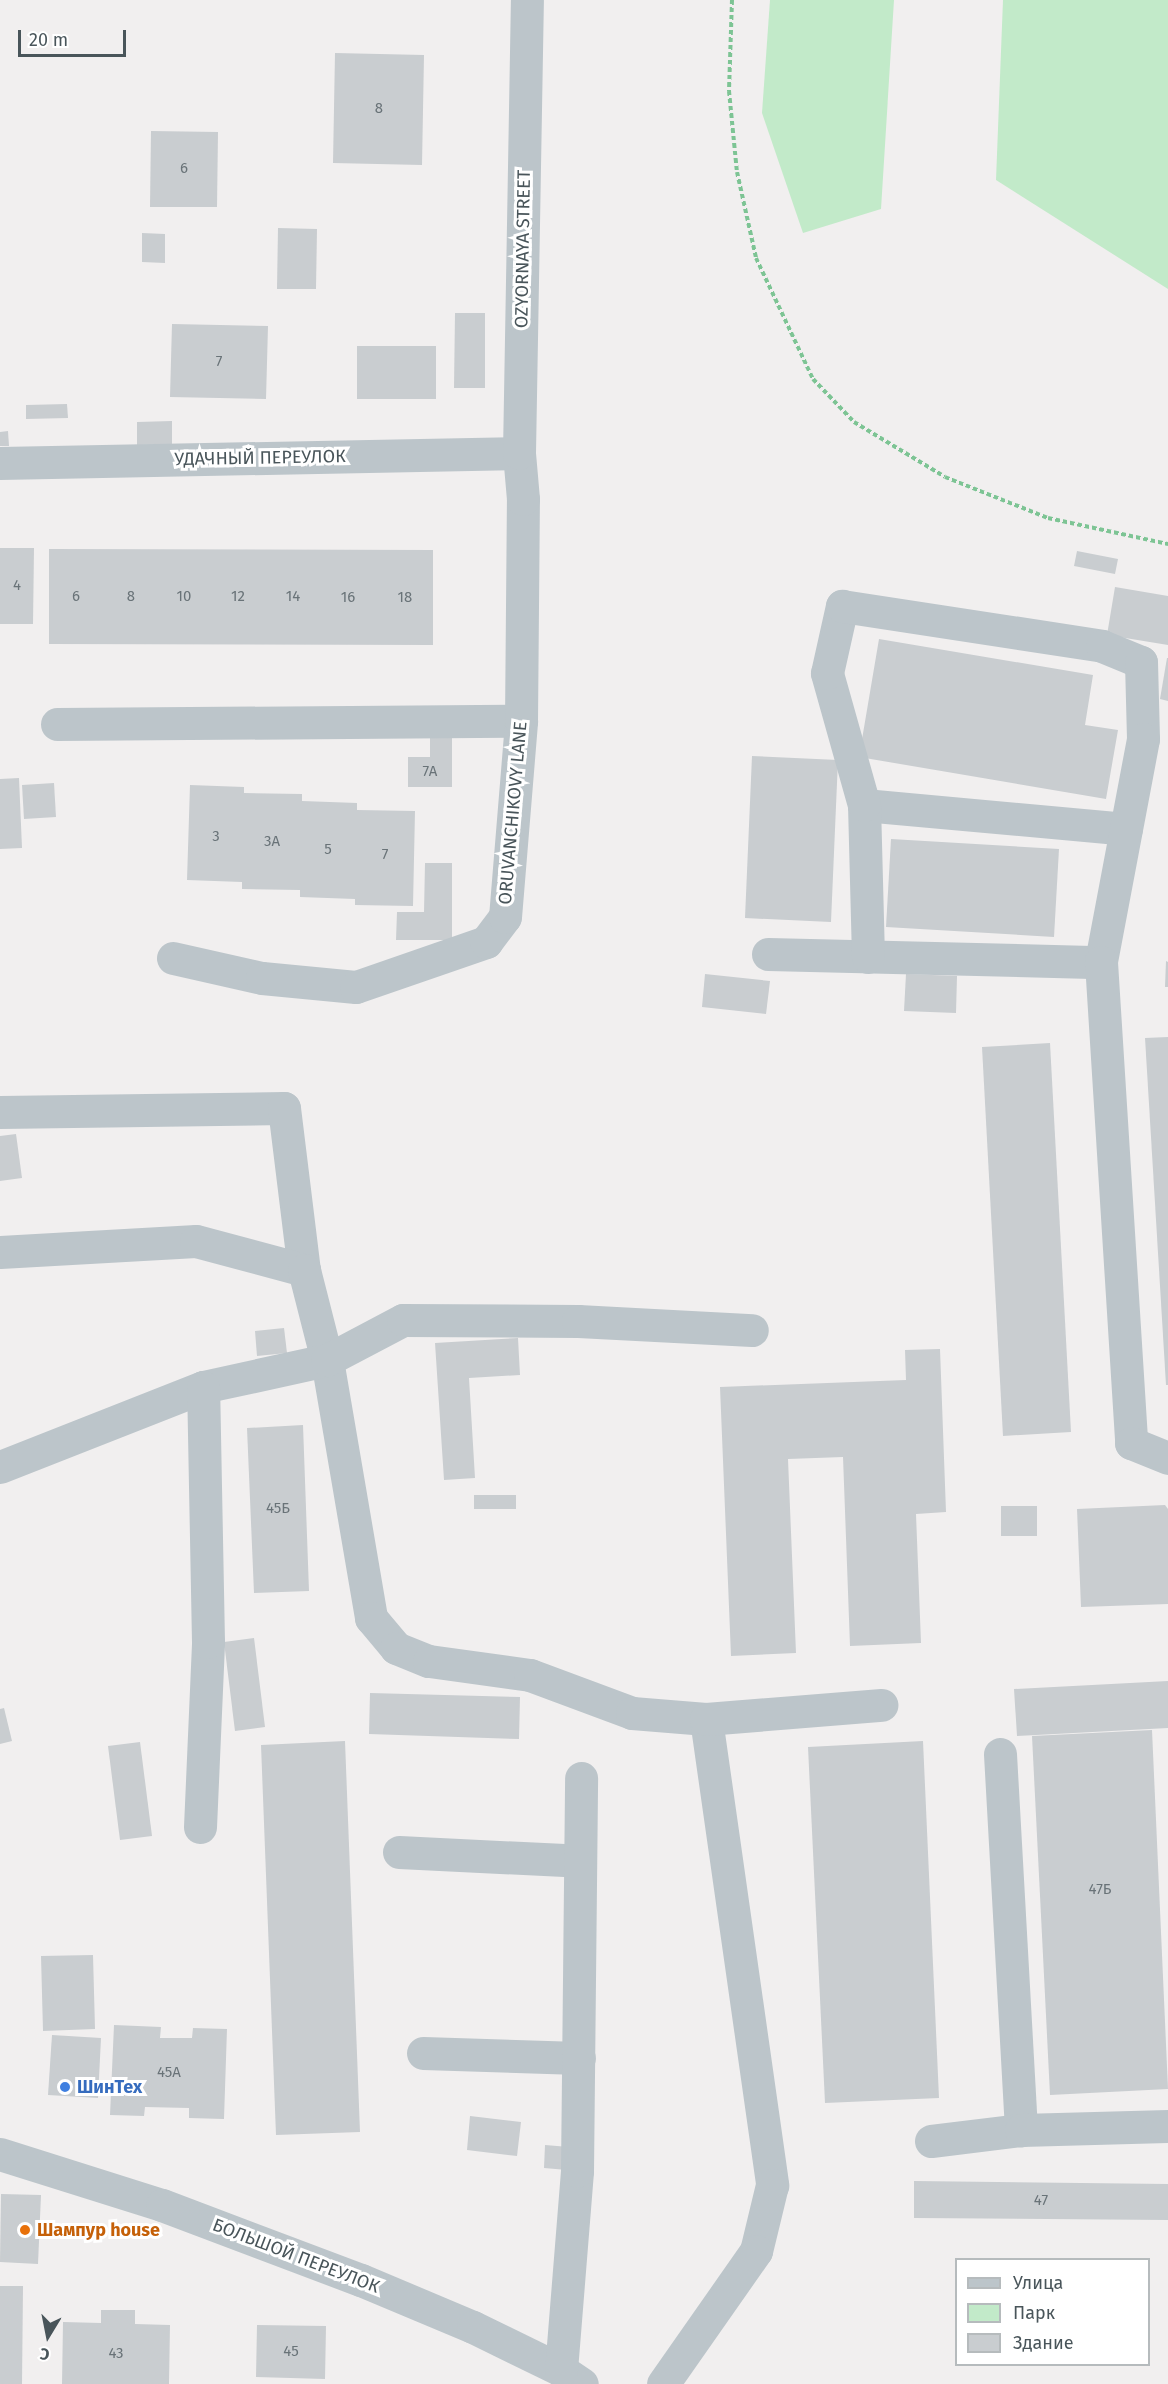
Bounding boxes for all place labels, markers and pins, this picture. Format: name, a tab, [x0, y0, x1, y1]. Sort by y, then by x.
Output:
place label: ШинТех	[77, 2076, 142, 2098]
marker: ШинТех	[58, 2080, 72, 2094]
place label: Шампур house	[37, 2219, 160, 2241]
marker: Шампур house	[18, 2223, 32, 2237]

